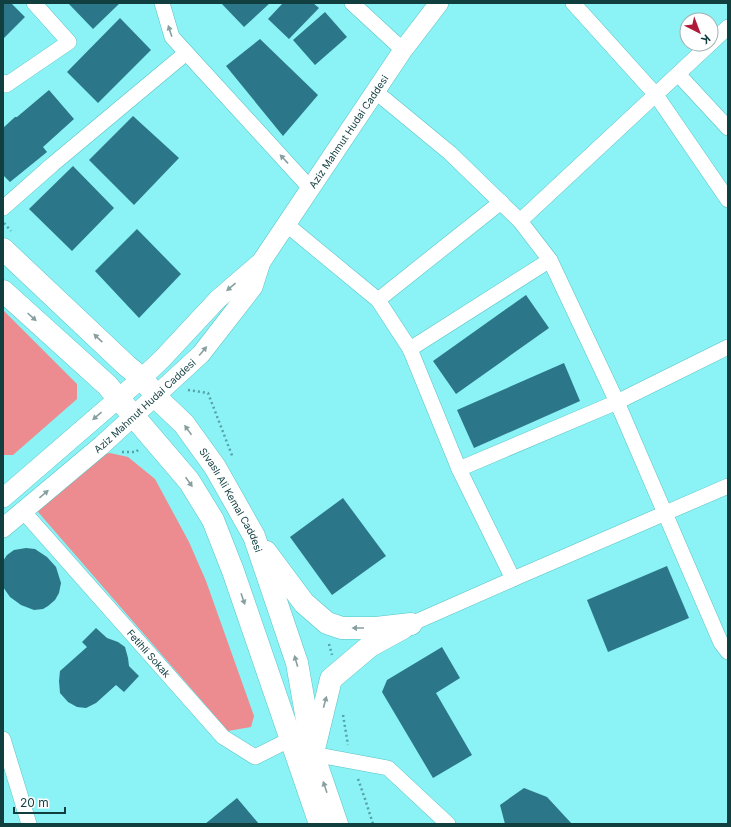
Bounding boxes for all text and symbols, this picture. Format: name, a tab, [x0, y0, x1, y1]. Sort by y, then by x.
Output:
north arrow	[679, 12, 719, 52]
one-way arrow	[167, 24, 173, 36]
text: K	[698, 32, 713, 47]
street label: Aziz Mahmut Hudai Caddesi	[306, 73, 391, 190]
one-way arrow	[279, 154, 289, 164]
one-way arrow	[226, 283, 236, 292]
one-way arrow	[27, 312, 37, 322]
one-way arrow	[93, 333, 103, 343]
one-way arrow	[199, 346, 208, 356]
street label: Aziz Mahmut Hudai Caddesi	[91, 356, 198, 455]
one-way arrow	[92, 412, 103, 421]
one-way arrow	[184, 425, 193, 436]
street label: Sivaslı Ali Kemal Caddesi	[197, 445, 265, 554]
one-way arrow	[185, 476, 193, 487]
one-way arrow	[38, 489, 49, 498]
one-way arrow	[240, 594, 246, 606]
one-way arrow	[351, 625, 364, 631]
street label: Fetihli Sokak	[125, 627, 174, 680]
one-way arrow	[293, 654, 299, 666]
one-way arrow	[322, 696, 328, 708]
one-way arrow	[321, 781, 327, 793]
scale bar	[14, 789, 65, 815]
text: 20 m	[20, 795, 49, 810]

